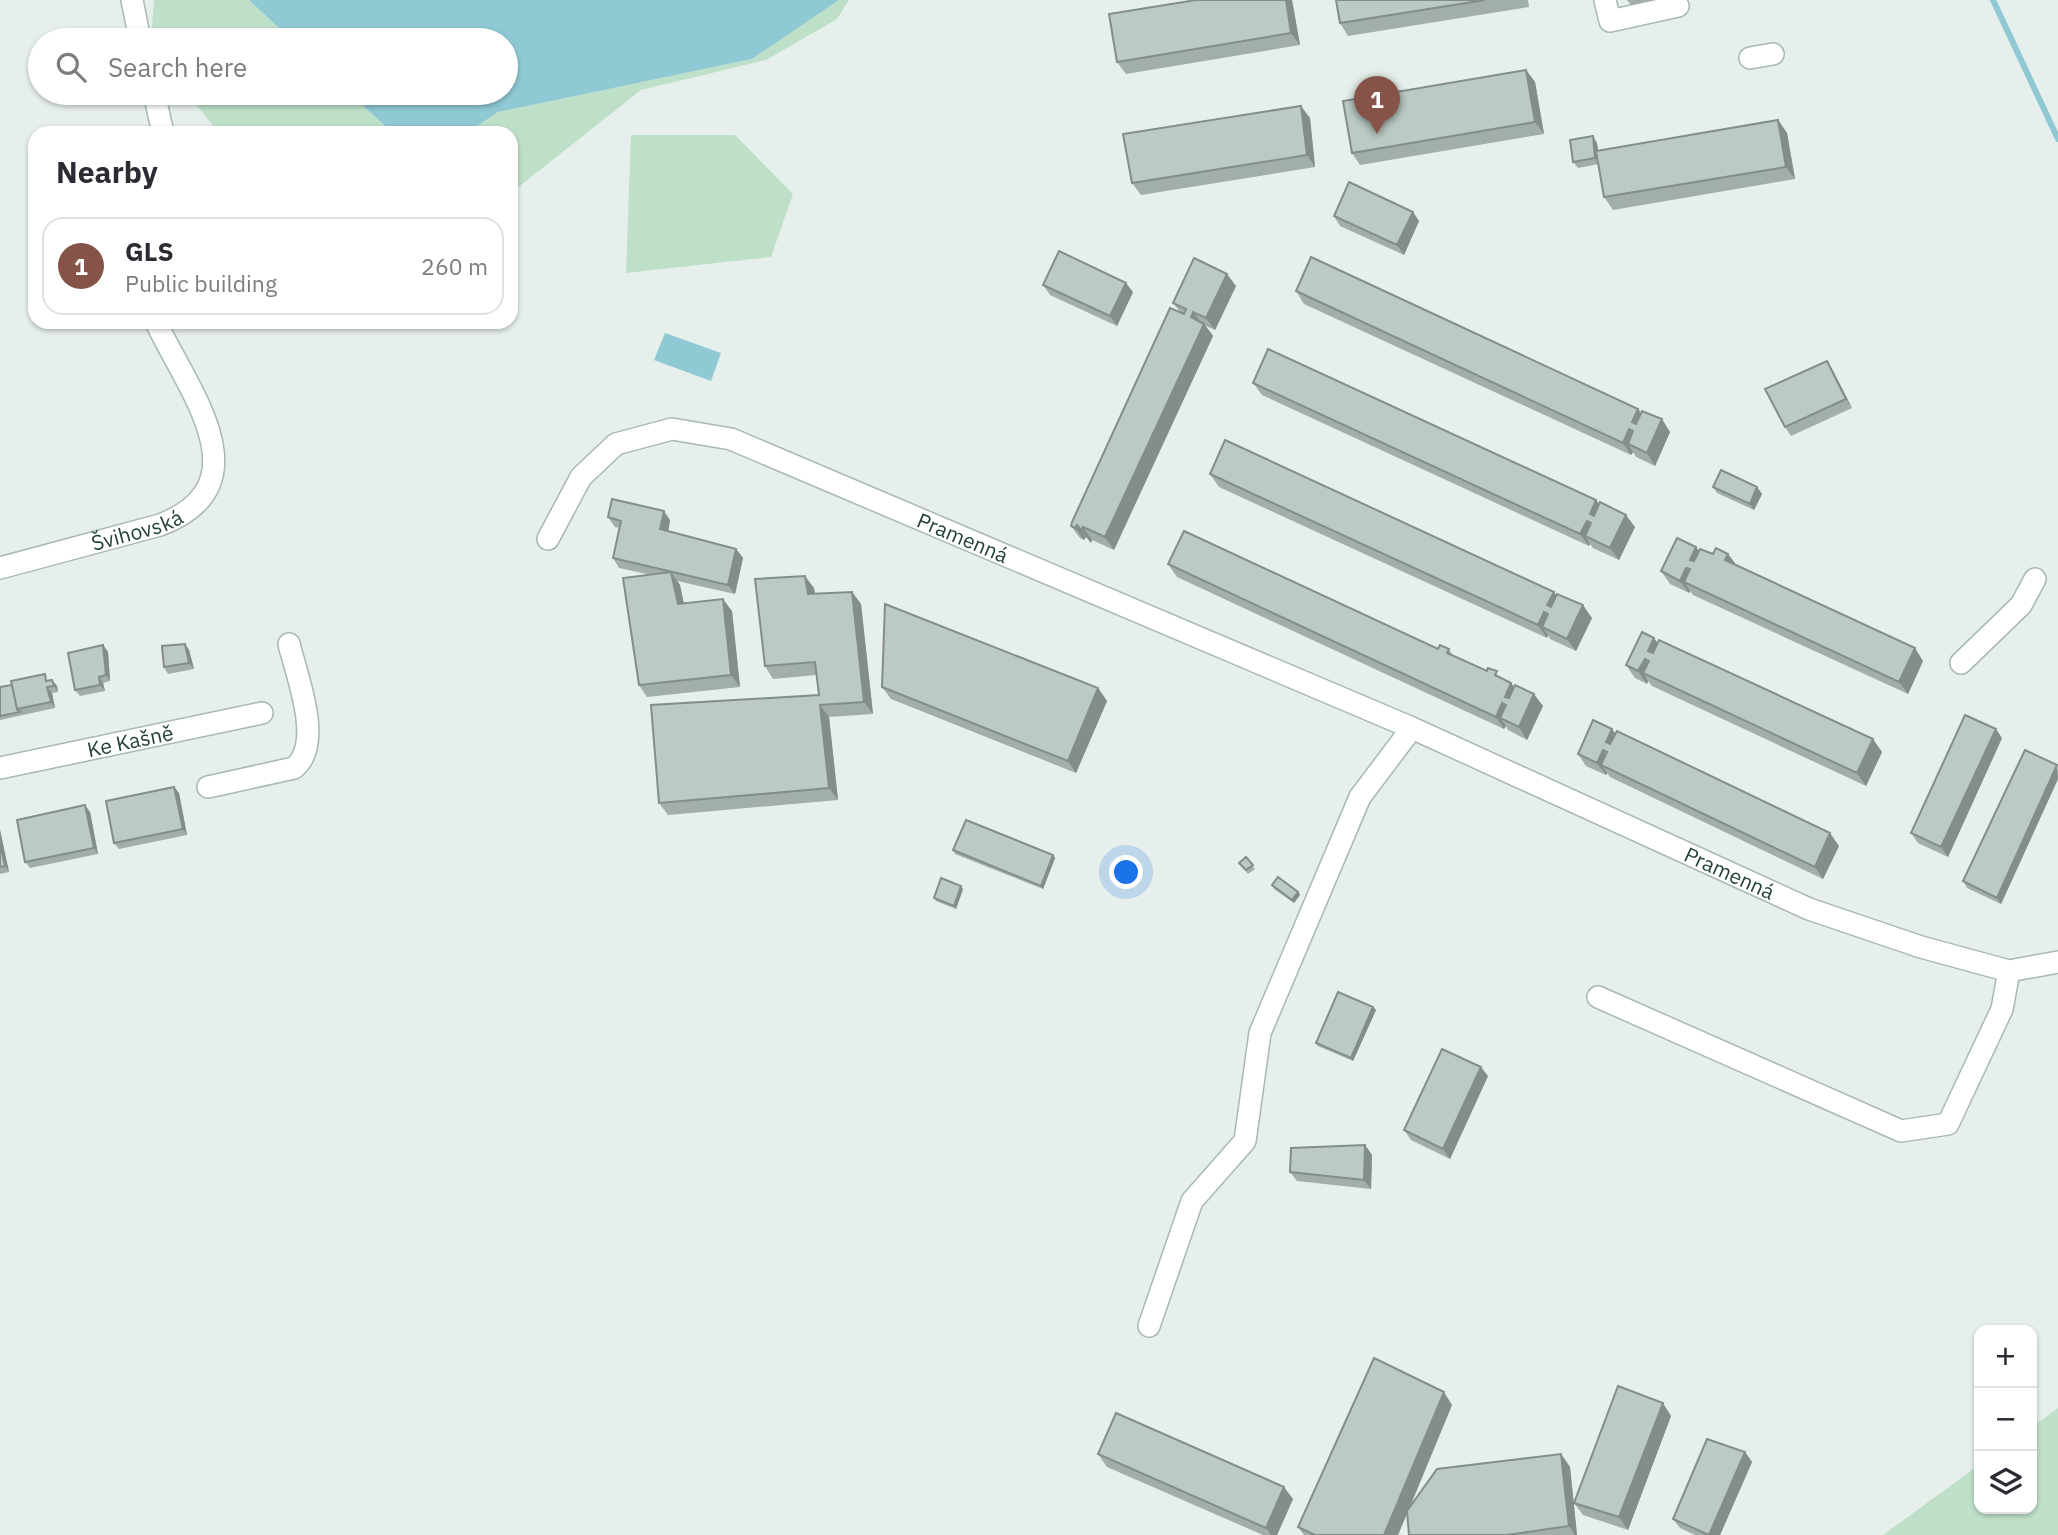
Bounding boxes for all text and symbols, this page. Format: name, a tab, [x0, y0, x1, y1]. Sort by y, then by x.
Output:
search box	[28, 28, 518, 105]
icon: search	[52, 48, 90, 86]
text: Search here	[108, 50, 247, 84]
pin: 1	[1354, 76, 1400, 134]
text: Nearby	[56, 152, 158, 191]
text: GLS	[125, 234, 174, 268]
text: 1	[74, 251, 88, 281]
text: 260 m	[421, 251, 488, 281]
text: Public building	[125, 268, 277, 298]
street label: Švihovská	[88, 503, 188, 557]
street label: Pramenná	[913, 506, 1013, 569]
street label: Ke Kašně	[85, 718, 176, 763]
street label: Pramenná	[1680, 840, 1779, 906]
your location	[1109, 855, 1143, 889]
map controls	[1974, 1325, 2037, 1514]
button: +	[1974, 1325, 2037, 1388]
button: −	[1974, 1388, 2037, 1451]
button: layers	[1974, 1451, 2037, 1514]

